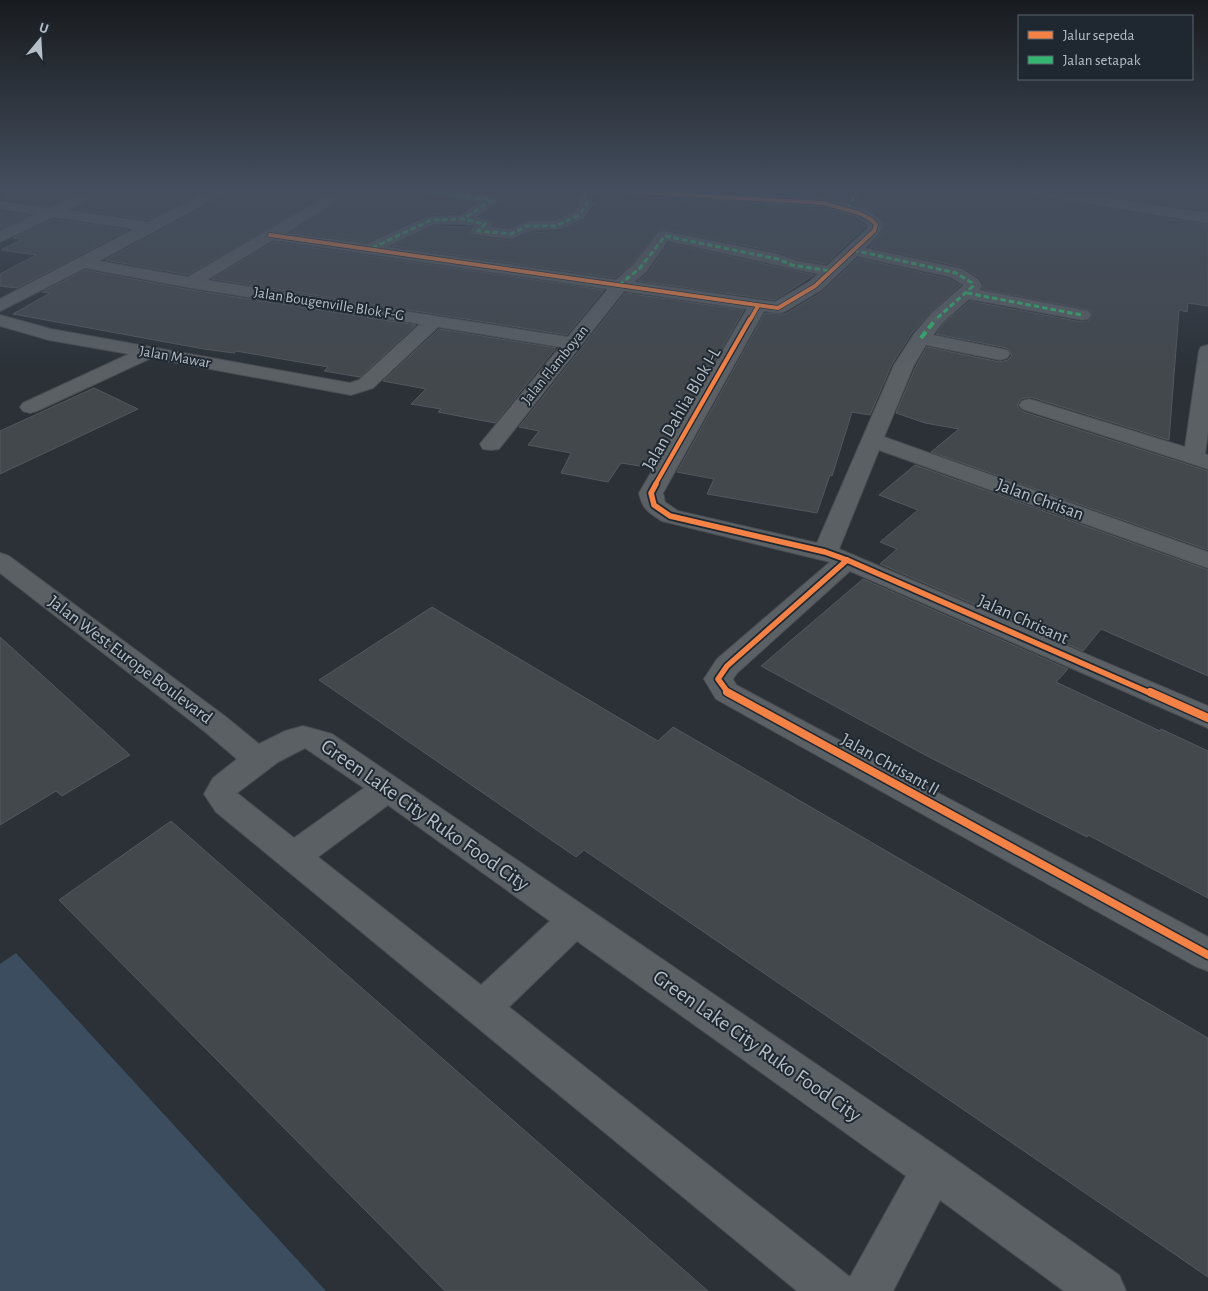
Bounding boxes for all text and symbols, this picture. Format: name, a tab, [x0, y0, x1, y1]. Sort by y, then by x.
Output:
north arrow	[15, 15, 65, 65]
legend	[1018, 15, 1193, 80]
text: U	[37, 21, 50, 37]
text: Jalur sepeda	[1063, 28, 1135, 43]
text: Jalan setapak	[1063, 53, 1141, 68]
street label: Jalan Bougenville Blok F-G	[253, 285, 405, 323]
street label: Jalan Flamboyan	[519, 323, 591, 407]
street label: Jalan Mawar	[138, 343, 212, 371]
street label: Jalan Dahlia Blok I-L	[640, 344, 725, 474]
street label: Jalan Chrisan	[994, 476, 1086, 524]
street label: Jalan West Europe Boulevard	[45, 592, 215, 728]
street label: Jalan Chrisant	[975, 592, 1071, 648]
street label: Jalan Chrisant II	[838, 731, 942, 799]
street label: Green Lake City Ruko Food City	[317, 735, 533, 895]
street label: Green Lake City Ruko Food City	[649, 966, 865, 1126]

